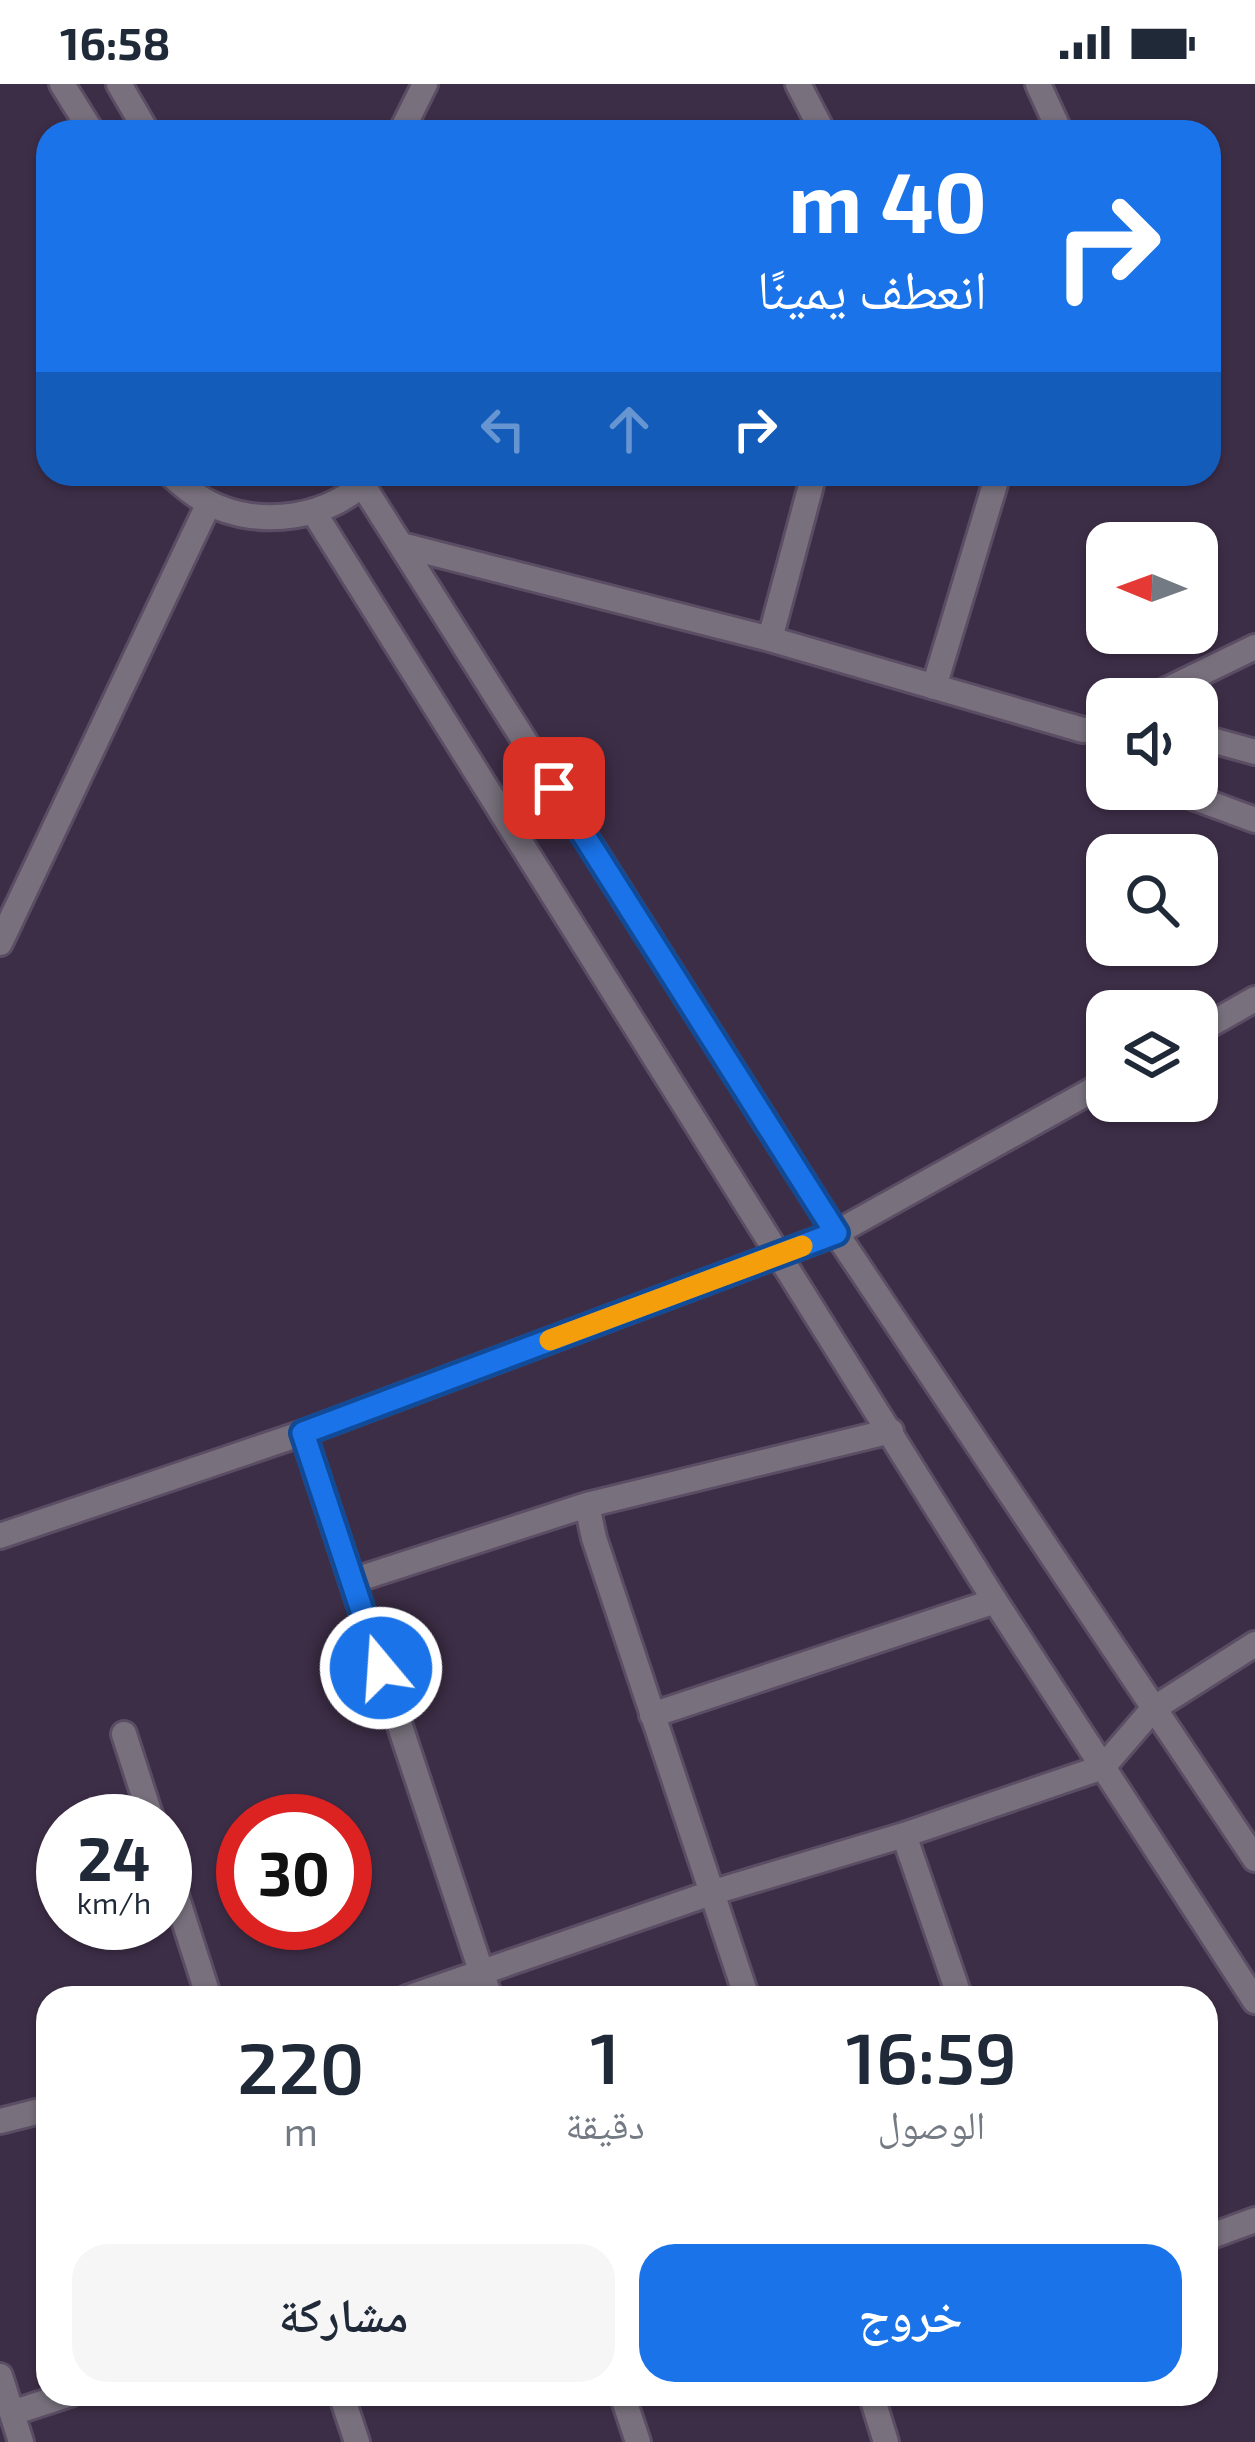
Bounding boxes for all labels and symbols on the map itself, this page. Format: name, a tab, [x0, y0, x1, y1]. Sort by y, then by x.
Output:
north arrow	[1086, 522, 1218, 654]
pin	[503, 737, 605, 839]
position arrow	[318, 1605, 444, 1731]
speed limit sign: 30	[216, 1794, 372, 1950]

